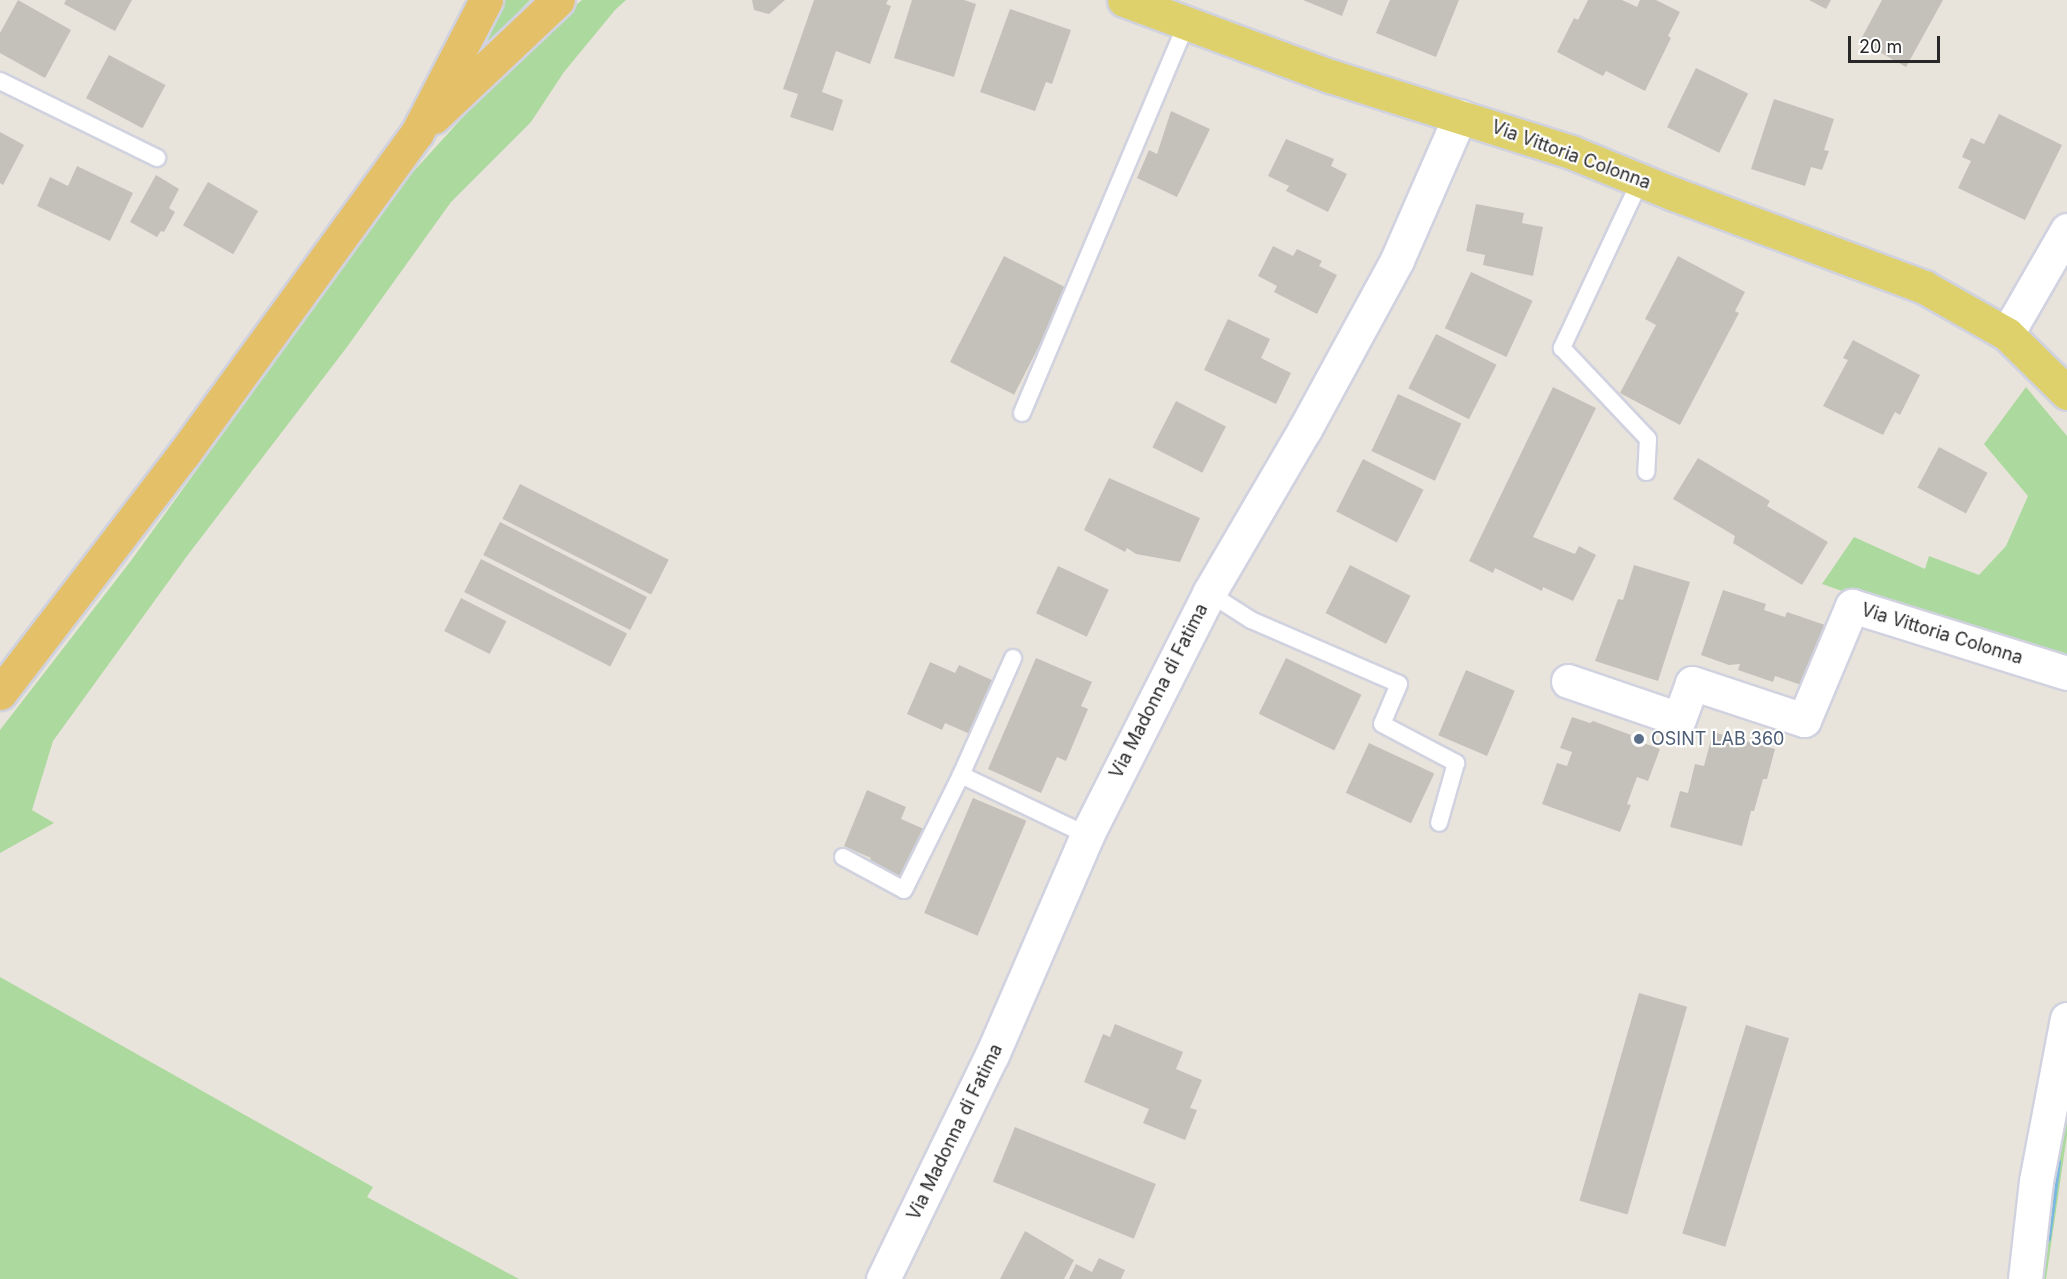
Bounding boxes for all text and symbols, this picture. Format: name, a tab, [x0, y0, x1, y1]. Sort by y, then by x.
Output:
scale bar	[1851, 24, 1942, 62]
text: 20 m	[1859, 36, 1902, 57]
street label: Via Vittoria Colonna	[1488, 116, 1654, 194]
street label: Via Vittoria Colonna	[1859, 599, 2025, 669]
street label: Via Madonna di Fatima	[1105, 600, 1213, 782]
place label: OSINT LAB 360	[1651, 728, 1784, 750]
marker: OSINT LAB 360	[1632, 732, 1646, 746]
street label: Via Madonna di Fatima	[903, 1040, 1007, 1224]

